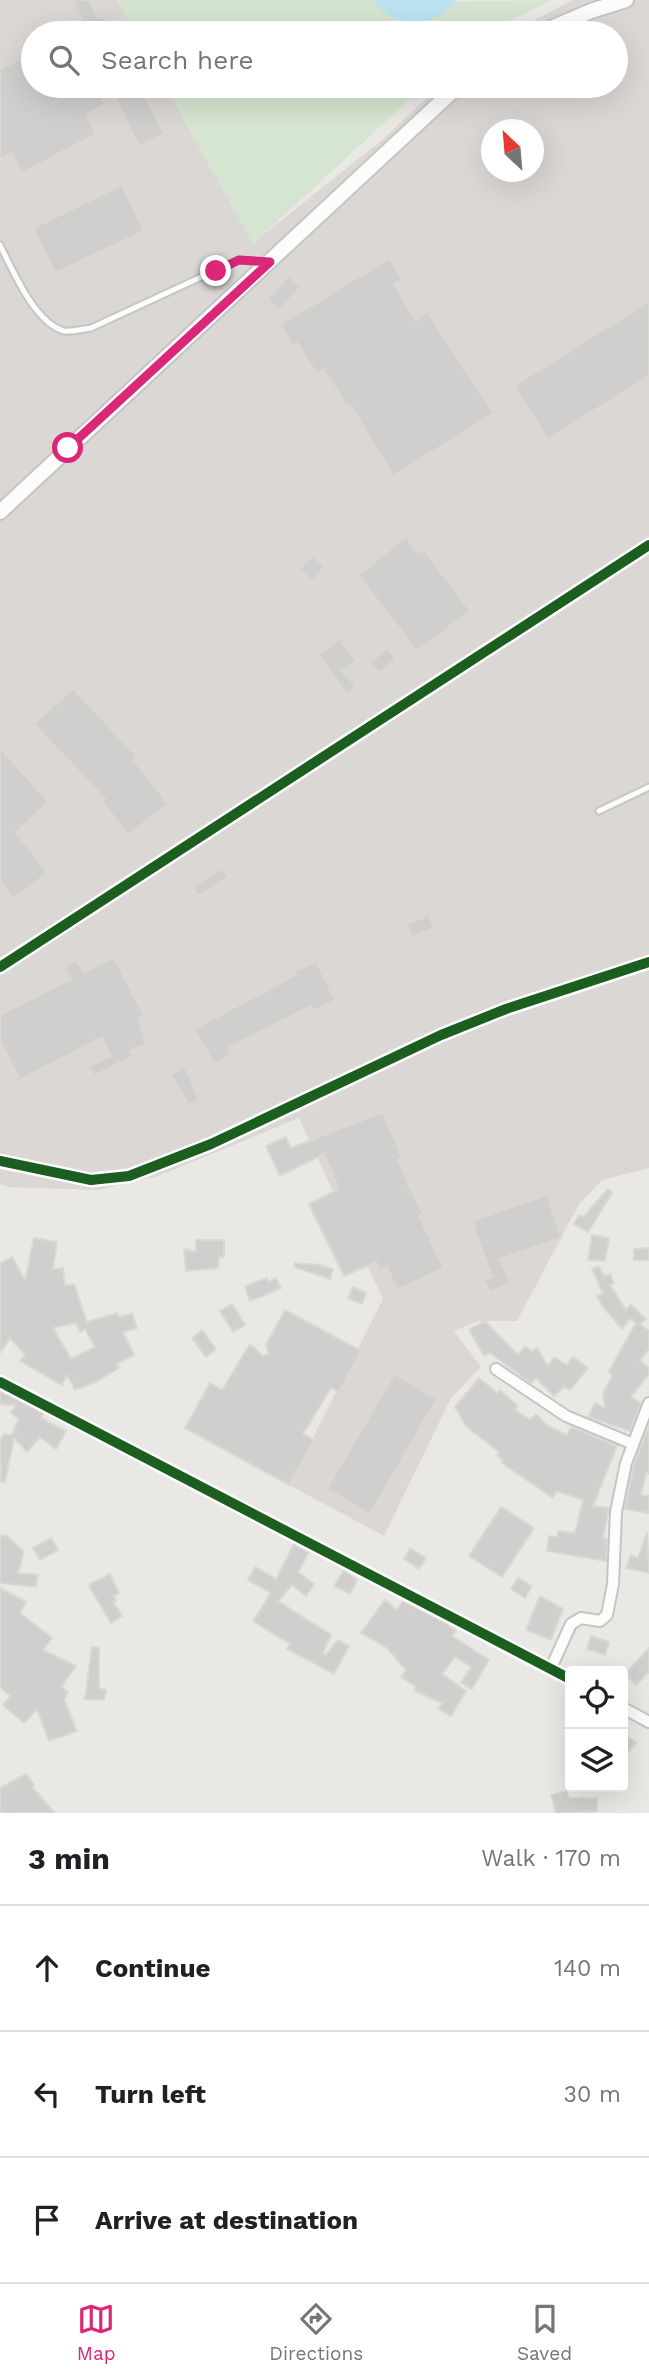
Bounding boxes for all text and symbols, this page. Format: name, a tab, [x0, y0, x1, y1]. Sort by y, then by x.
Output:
search box	[21, 21, 628, 98]
icon: search	[45, 41, 83, 79]
text: Search here	[101, 45, 253, 75]
north arrow	[481, 119, 544, 182]
route end	[200, 255, 231, 286]
route start	[52, 432, 83, 463]
map controls	[565, 1666, 628, 1792]
button: locate	[565, 1666, 628, 1729]
button: layers	[565, 1729, 628, 1792]
text: 3 min	[28, 1841, 110, 1876]
text: Walk · 170 m	[481, 1845, 621, 1872]
icon: ahead	[28, 1949, 66, 1987]
text: Continue	[95, 1953, 211, 1983]
text: 140 m	[554, 1955, 621, 1982]
icon: left	[28, 2075, 66, 2113]
text: Turn left	[95, 2079, 206, 2109]
text: 30 m	[564, 2081, 621, 2108]
icon: arrive	[28, 2201, 66, 2239]
text: Arrive at destination	[95, 2205, 358, 2235]
tab: Map	[77, 2300, 116, 2365]
tab: Directions	[269, 2300, 363, 2365]
tab: Saved	[517, 2300, 572, 2365]

